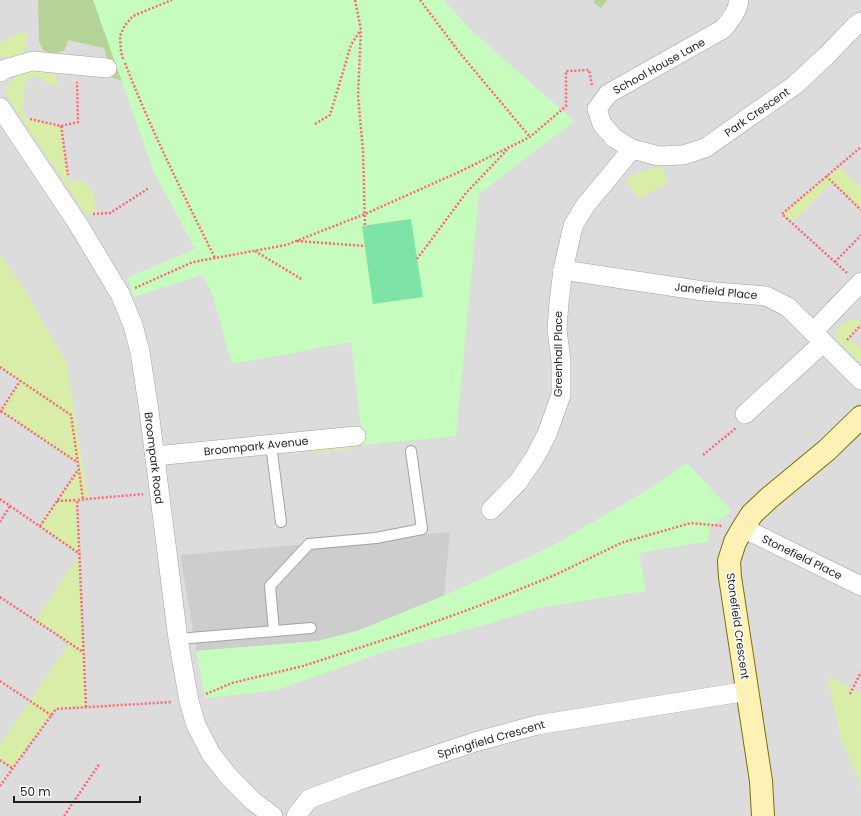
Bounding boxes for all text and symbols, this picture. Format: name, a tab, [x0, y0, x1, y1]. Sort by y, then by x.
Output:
street label: School House Lane	[610, 34, 708, 98]
street label: Park Crescent	[721, 84, 793, 140]
street label: Janefield Place	[674, 279, 758, 303]
street label: Greenhall Place	[550, 311, 566, 397]
street label: Broompark Road	[140, 411, 168, 505]
street label: Broompark Avenue	[203, 433, 309, 459]
street label: Stonefield Place	[759, 531, 845, 583]
street label: Stonefield Crescent	[723, 572, 753, 680]
street label: Springfield Crescent	[435, 716, 547, 762]
scale bar	[14, 778, 140, 804]
text: 50 m	[20, 783, 51, 800]

